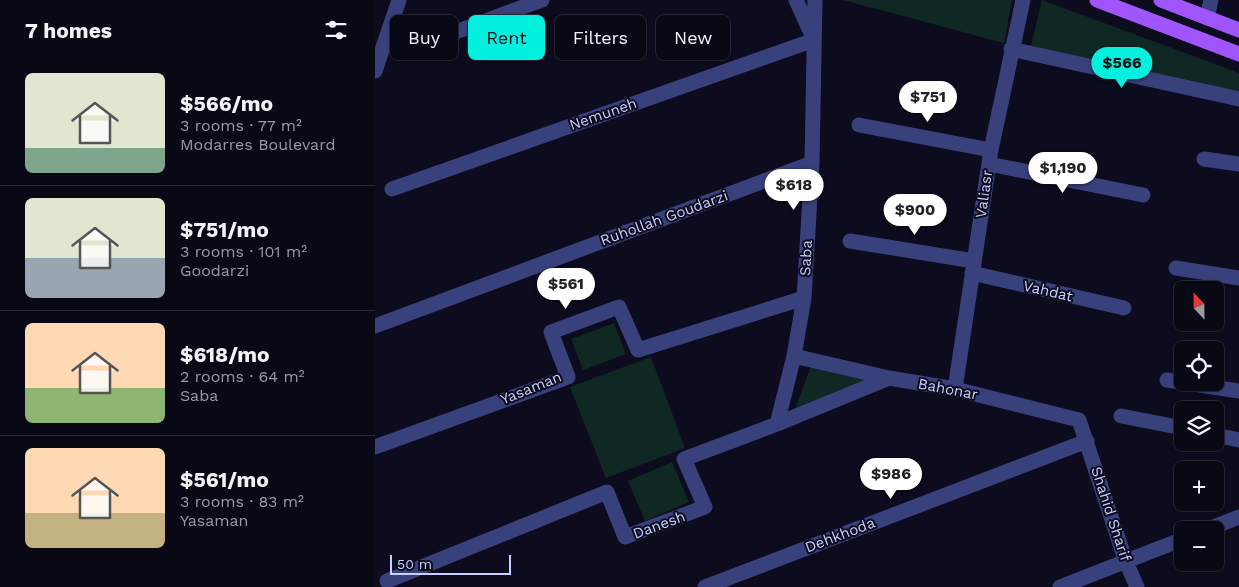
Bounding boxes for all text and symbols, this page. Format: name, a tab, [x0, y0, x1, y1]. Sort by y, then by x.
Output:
chip: Buy	[390, 15, 458, 60]
chip: Rent	[468, 15, 545, 60]
chip: Filters	[555, 15, 646, 60]
chip: New	[656, 15, 730, 60]
icon: filters	[322, 16, 350, 44]
text: 7 homes	[25, 18, 112, 43]
pin: $566	[1092, 46, 1152, 89]
text: $566	[1102, 53, 1142, 72]
pin: $751	[898, 80, 958, 123]
text: $751	[910, 87, 946, 106]
text: $566/mo	[180, 91, 273, 116]
icon: home	[65, 93, 125, 153]
street label: Nemuneh	[567, 94, 639, 134]
text: 3 rooms · 77 m²	[180, 116, 302, 135]
text: Modarres Boulevard	[180, 135, 335, 154]
pin: $1,190	[1022, 152, 1104, 194]
text: $1,190	[1039, 158, 1087, 177]
pin: $618	[764, 168, 824, 211]
street label: Valiasr	[972, 169, 996, 219]
text: $618	[776, 175, 812, 194]
street label: Ruhollah Goudarzi	[598, 187, 730, 249]
pin: $900	[885, 194, 945, 236]
text: $900	[895, 200, 935, 219]
text: $751/mo	[180, 217, 269, 242]
icon: home	[65, 218, 125, 278]
street label: Saba	[796, 239, 816, 276]
text: 3 rooms · 101 m²	[180, 242, 307, 261]
text: Goodarzi	[180, 261, 249, 280]
pin: $561	[536, 268, 596, 310]
text: $561	[548, 274, 584, 293]
street label: Vahdat	[1021, 277, 1075, 306]
north arrow	[1174, 281, 1224, 331]
map controls	[1174, 281, 1224, 571]
button: locate	[1174, 341, 1224, 391]
text: $618/mo	[180, 342, 270, 367]
icon: home	[65, 343, 125, 403]
text: 2 rooms · 64 m²	[180, 367, 305, 386]
street label: Yasaman	[498, 368, 564, 408]
street label: Bahonar	[917, 374, 979, 404]
text: Saba	[180, 386, 218, 405]
button: layers	[1174, 401, 1224, 451]
pin: $986	[861, 458, 921, 500]
button: +	[1174, 461, 1224, 511]
text: $986	[871, 464, 911, 483]
street label: Shahid Sharif	[1087, 464, 1135, 564]
text: $561/mo	[180, 467, 269, 492]
icon: home	[65, 468, 125, 528]
text: 3 rooms · 83 m²	[180, 492, 304, 511]
street label: Danesh	[630, 507, 688, 543]
text: Yasaman	[180, 511, 249, 530]
street label: Dehkhoda	[802, 513, 878, 557]
button: −	[1174, 521, 1224, 571]
scale bar	[390, 552, 511, 575]
text: 50 m	[397, 556, 432, 572]

